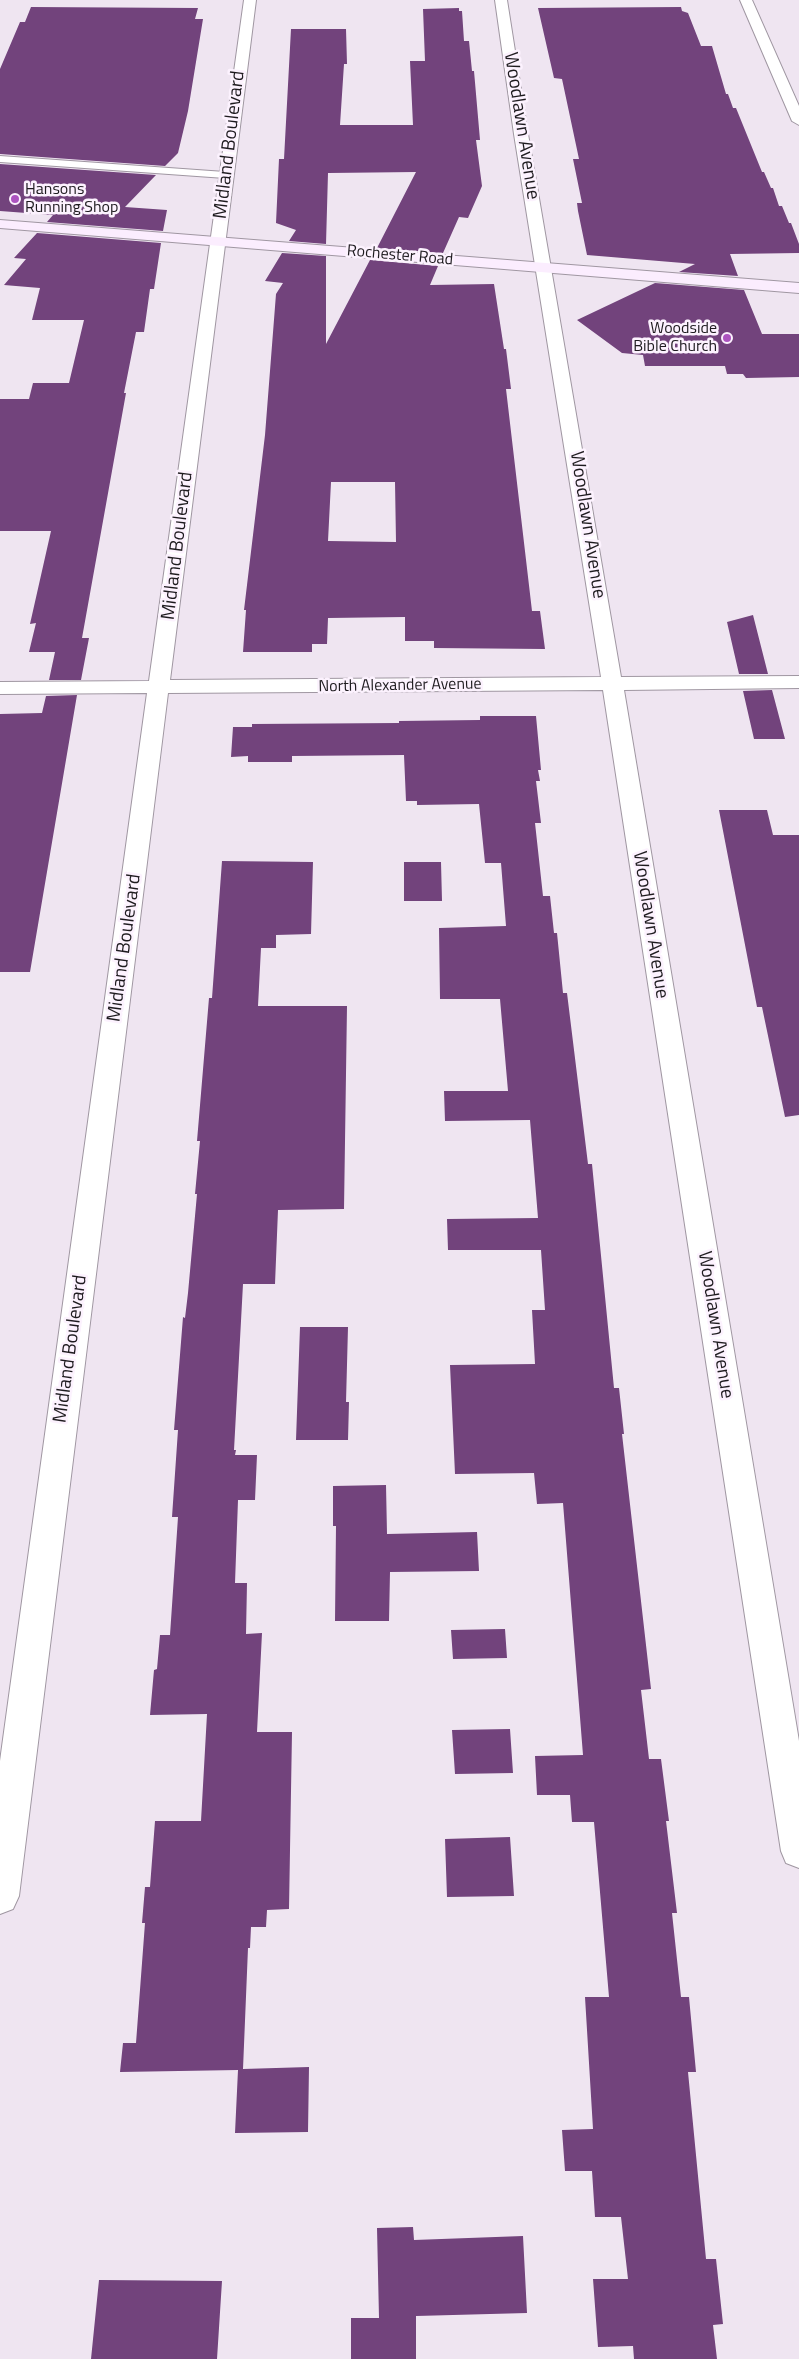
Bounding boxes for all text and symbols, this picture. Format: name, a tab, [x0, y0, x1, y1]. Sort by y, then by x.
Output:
street label: Woodlawn Avenue	[498, 51, 544, 201]
street label: Midland Boulevard	[210, 70, 250, 220]
place label: Hansons Running Shop	[25, 180, 118, 218]
marker: Hansons Running Shop	[9, 193, 21, 205]
street label: Rochester Road	[346, 242, 454, 270]
place label: Woodside Bible Church	[633, 319, 717, 357]
marker: Woodside Bible Church	[721, 332, 733, 344]
street label: Woodlawn Avenue	[564, 450, 610, 600]
street label: Midland Boulevard	[158, 471, 198, 621]
street label: North Alexander Avenue	[318, 675, 482, 697]
street label: Woodlawn Avenue	[627, 850, 673, 1000]
street label: Midland Boulevard	[103, 873, 147, 1023]
street label: Woodlawn Avenue	[692, 1250, 738, 1400]
street label: Midland Boulevard	[49, 1274, 93, 1424]

